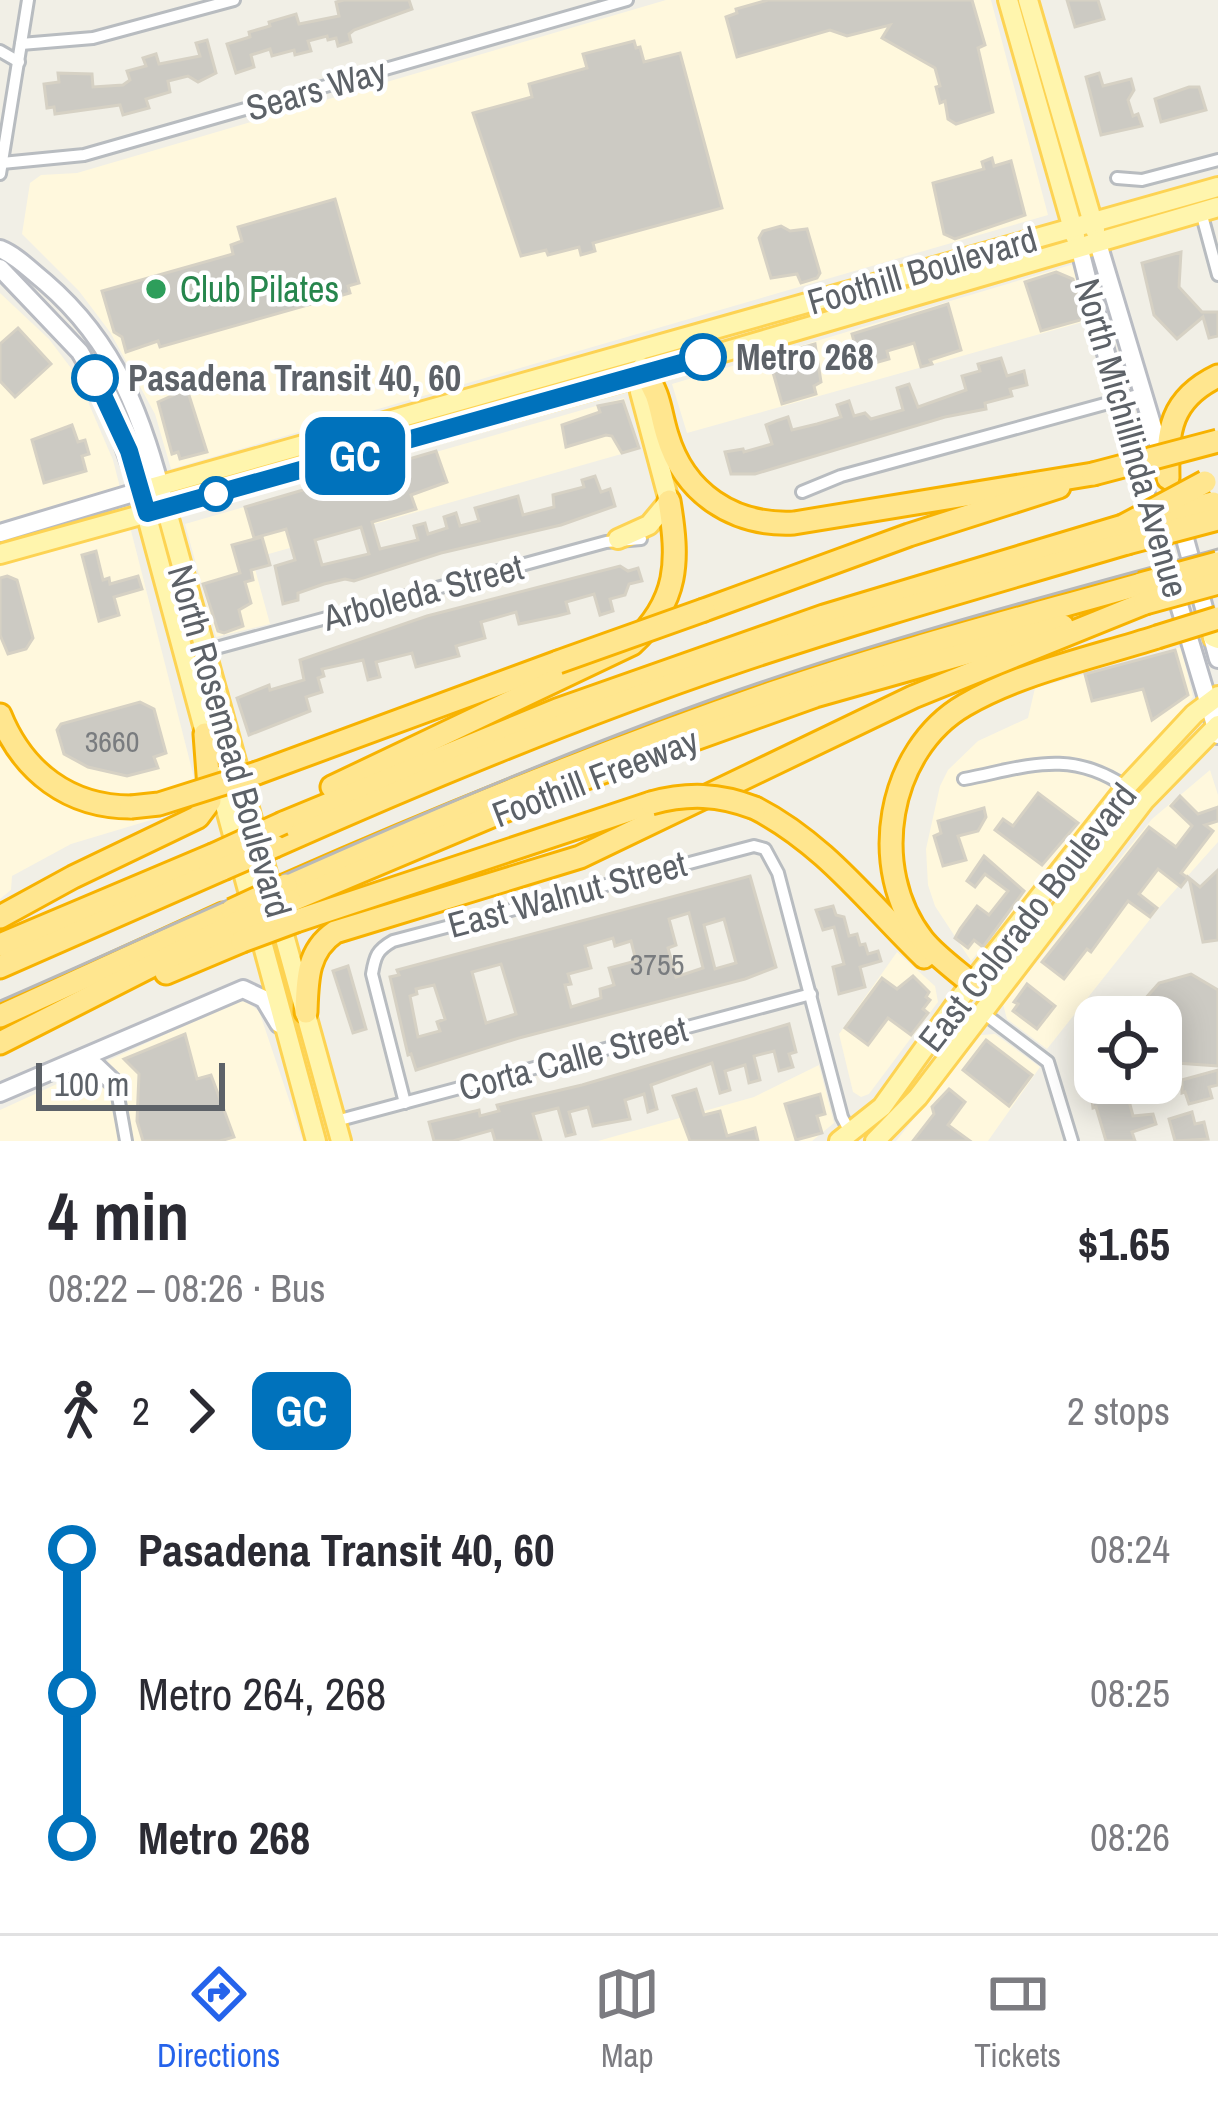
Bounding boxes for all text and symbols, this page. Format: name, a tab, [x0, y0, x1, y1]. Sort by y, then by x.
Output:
street label: Sears Way	[241, 46, 392, 132]
street label: Foothill Boulevard	[802, 214, 1042, 326]
place label: Club Pilates	[180, 265, 339, 313]
street label: North Michillinda Avenue	[1064, 273, 1200, 603]
marker: Club Pilates	[143, 276, 169, 302]
place label: Metro 268	[736, 333, 874, 381]
marker: Metro 268	[681, 335, 725, 379]
place label: Pasadena Transit 40, 60	[128, 354, 461, 402]
marker: Pasadena Transit 40, 60	[73, 356, 117, 400]
line badge: GC	[301, 417, 409, 495]
text: GC	[329, 428, 381, 484]
unlabelled marker	[200, 478, 232, 510]
street label: Arboleda Street	[317, 542, 528, 642]
street label: North Rosemead Boulevard	[157, 559, 303, 923]
street label: Foothill Freeway	[485, 716, 705, 838]
house number: 3660	[85, 721, 139, 761]
street label: East Colorado Boulevard	[907, 773, 1147, 1061]
street label: East Walnut Street	[442, 839, 692, 949]
house number: 3755	[630, 944, 684, 984]
map controls	[1074, 996, 1182, 1104]
button: locate	[1074, 996, 1182, 1104]
street label: Corta Calle Street	[453, 1004, 693, 1112]
scale bar	[36, 1057, 225, 1110]
text: 100 m	[54, 1062, 129, 1106]
text: 4 min	[48, 1172, 189, 1261]
text: $1.65	[1078, 1213, 1170, 1274]
text: 08:22 – 08:26 · Bus	[48, 1262, 325, 1314]
icon: walk	[48, 1378, 114, 1444]
icon: forward	[168, 1378, 234, 1444]
text: GC	[276, 1383, 327, 1439]
text: 2	[132, 1385, 150, 1437]
text: 2 stops	[1067, 1385, 1170, 1437]
text: Pasadena Transit 40, 60	[138, 1519, 554, 1580]
text: 08:24	[1090, 1523, 1170, 1575]
text: Metro 264, 268	[138, 1663, 386, 1724]
text: 08:25	[1090, 1667, 1170, 1719]
text: Metro 268	[138, 1807, 310, 1868]
text: 08:26	[1090, 1811, 1170, 1863]
tab: Directions	[157, 1961, 280, 2077]
tab: Map	[594, 1961, 660, 2077]
tab: Tickets	[974, 1961, 1061, 2077]

